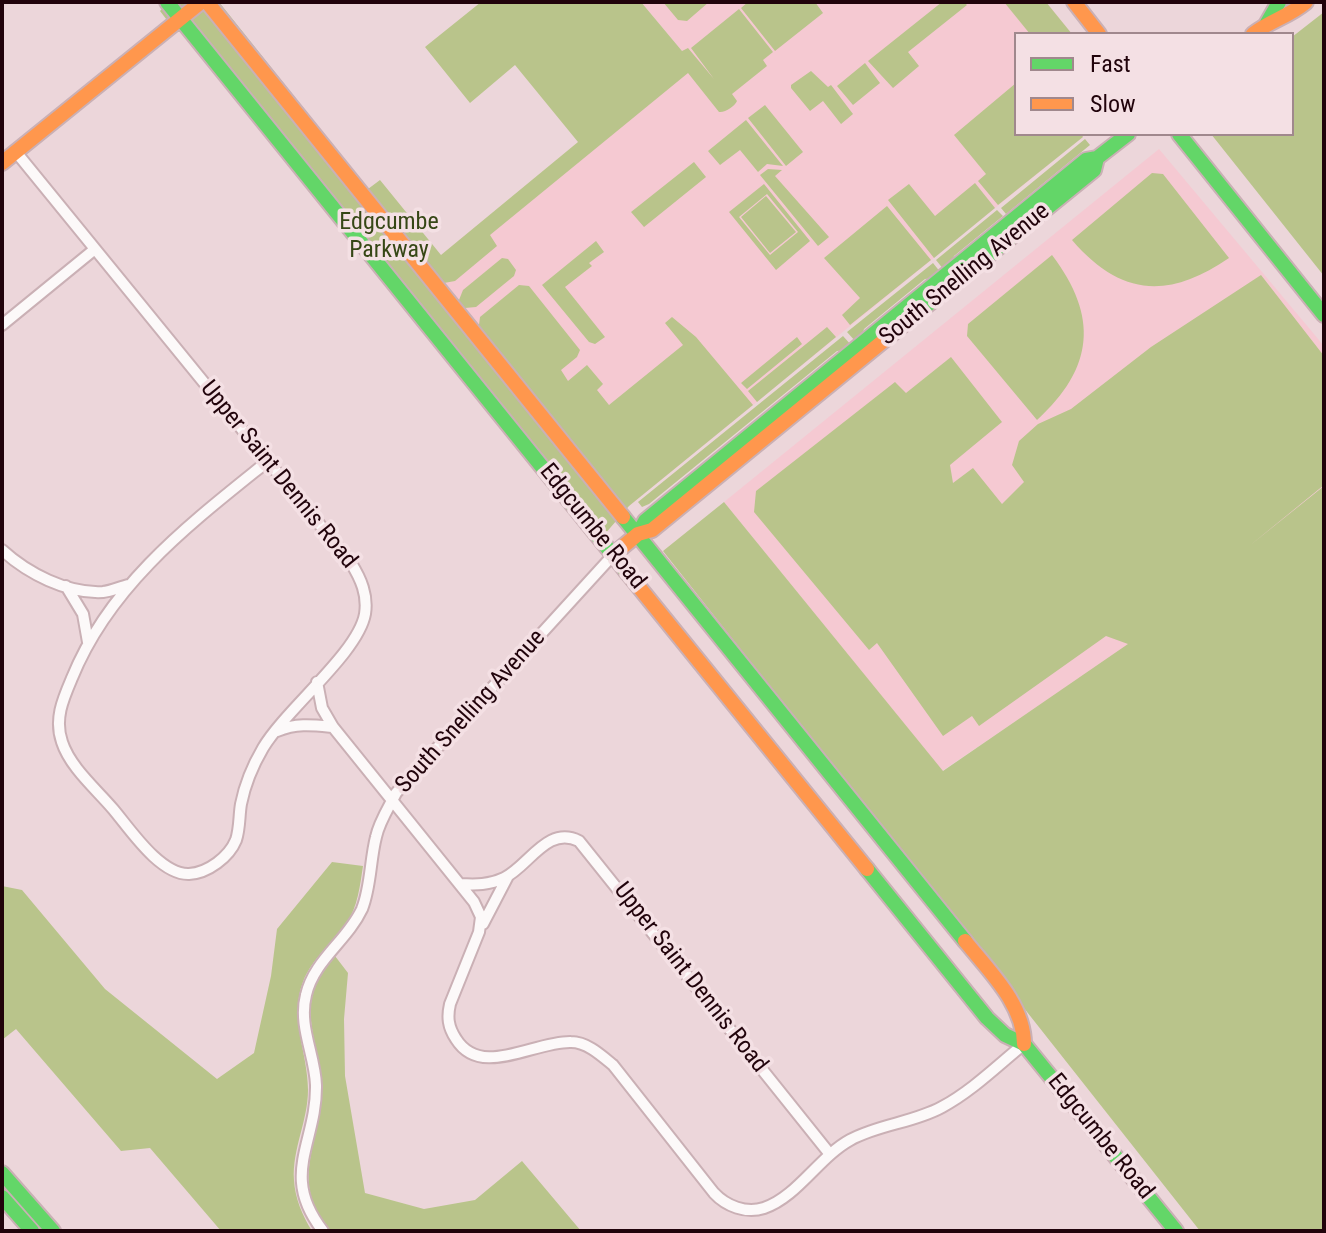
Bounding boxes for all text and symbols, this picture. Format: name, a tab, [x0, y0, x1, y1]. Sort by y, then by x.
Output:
legend	[1014, 32, 1294, 136]
text: Fast	[1090, 50, 1131, 78]
text: Slow	[1090, 90, 1136, 118]
street label: South Snelling Avenue	[874, 198, 1056, 352]
park label: Edgcumbe Parkway	[339, 209, 439, 265]
street label: Upper Saint Dennis Road	[193, 375, 363, 575]
street label: Edgcumbe Road	[533, 458, 651, 596]
street label: South Snelling Avenue	[390, 624, 552, 800]
street label: Upper Saint Dennis Road	[607, 877, 773, 1079]
street label: Edgcumbe Road	[1041, 1068, 1159, 1206]

